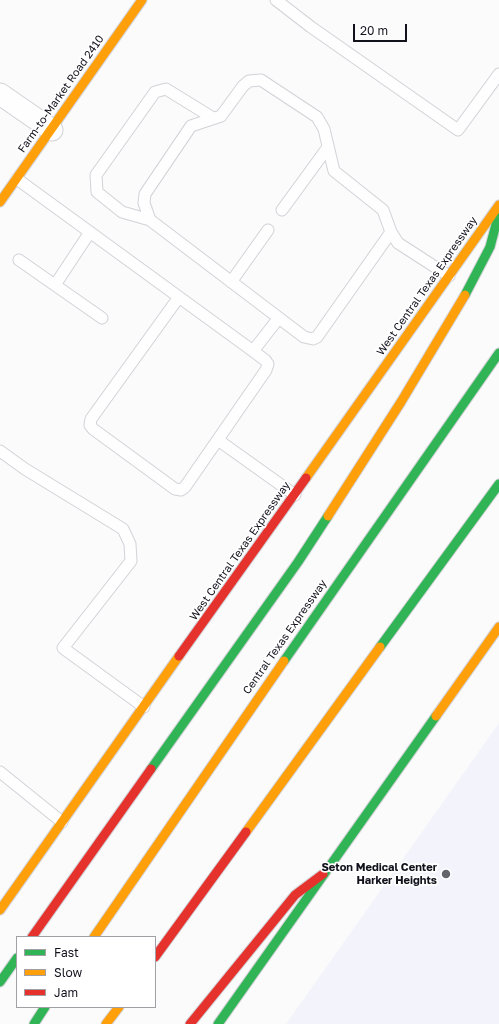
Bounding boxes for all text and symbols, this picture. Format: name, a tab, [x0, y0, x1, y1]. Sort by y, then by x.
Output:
scale bar	[355, 16, 409, 42]
text: 20 m	[360, 23, 388, 38]
street label: Farm-to-Market Road 2410	[15, 33, 107, 155]
street label: West Central Texas Expressway	[374, 214, 480, 358]
street label: West Central Texas Expressway	[187, 479, 293, 623]
street label: Central Texas Expressway	[240, 577, 330, 697]
place label: Seton Medical Center Harker Heights	[321, 861, 437, 887]
marker: Seton Medical Center Harker Heights	[440, 868, 452, 880]
legend	[16, 936, 156, 1008]
text: Fast	[54, 945, 79, 960]
text: Slow	[54, 965, 82, 980]
text: Jam	[54, 985, 78, 1000]

